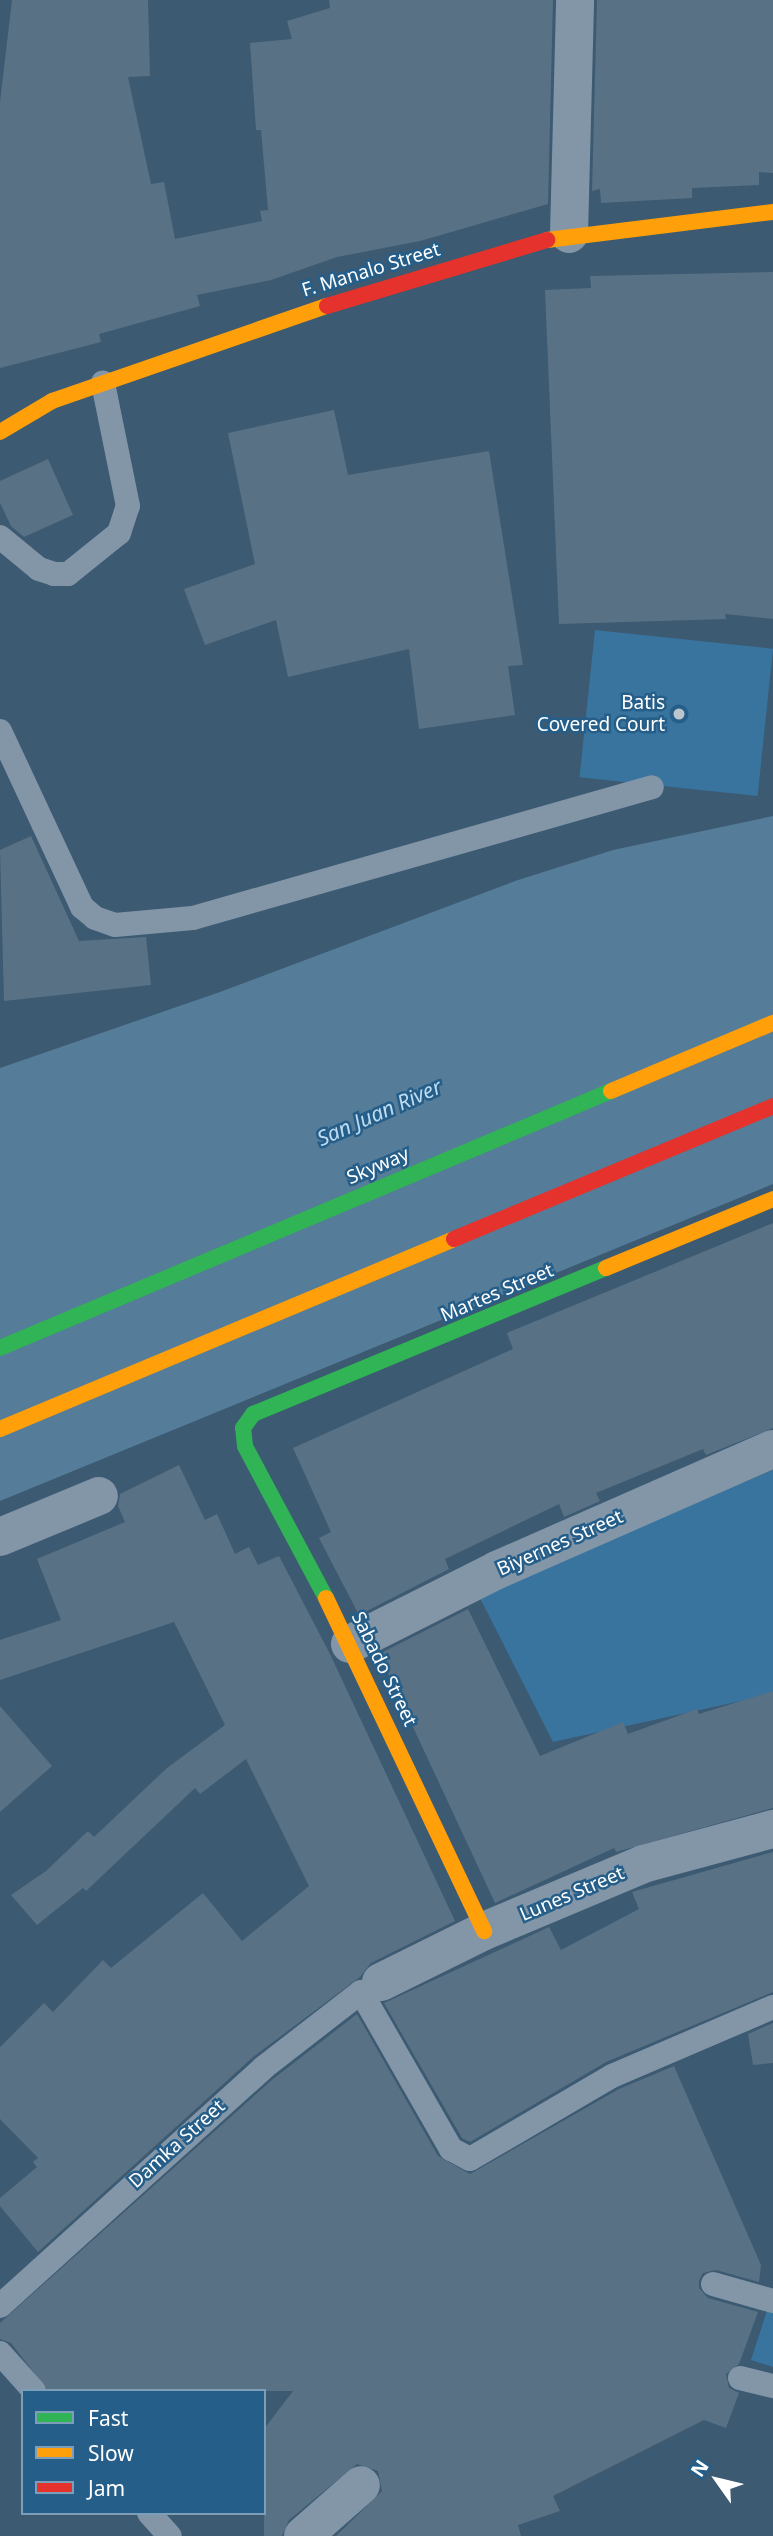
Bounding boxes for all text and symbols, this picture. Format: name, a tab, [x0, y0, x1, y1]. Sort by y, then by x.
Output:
street label: F. Manalo Street	[299, 238, 443, 302]
place label: Batis Covered Court	[537, 692, 665, 736]
marker: Batis Covered Court	[671, 706, 687, 722]
water label: San Juan River	[313, 1073, 445, 1151]
street label: Skyway	[343, 1143, 413, 1189]
street label: Martes Street	[437, 1259, 557, 1327]
street label: Biyernes Street	[494, 1505, 626, 1581]
street label: Sabado Street	[346, 1608, 422, 1730]
street label: Lunes Street	[516, 1862, 628, 1926]
street label: Damka Street	[124, 2095, 230, 2193]
legend	[21, 2389, 266, 2515]
text: Fast	[88, 2404, 128, 2432]
text: Slow	[88, 2439, 134, 2467]
north arrow	[682, 2445, 752, 2515]
text: N	[684, 2455, 715, 2482]
text: Jam	[88, 2474, 125, 2502]

